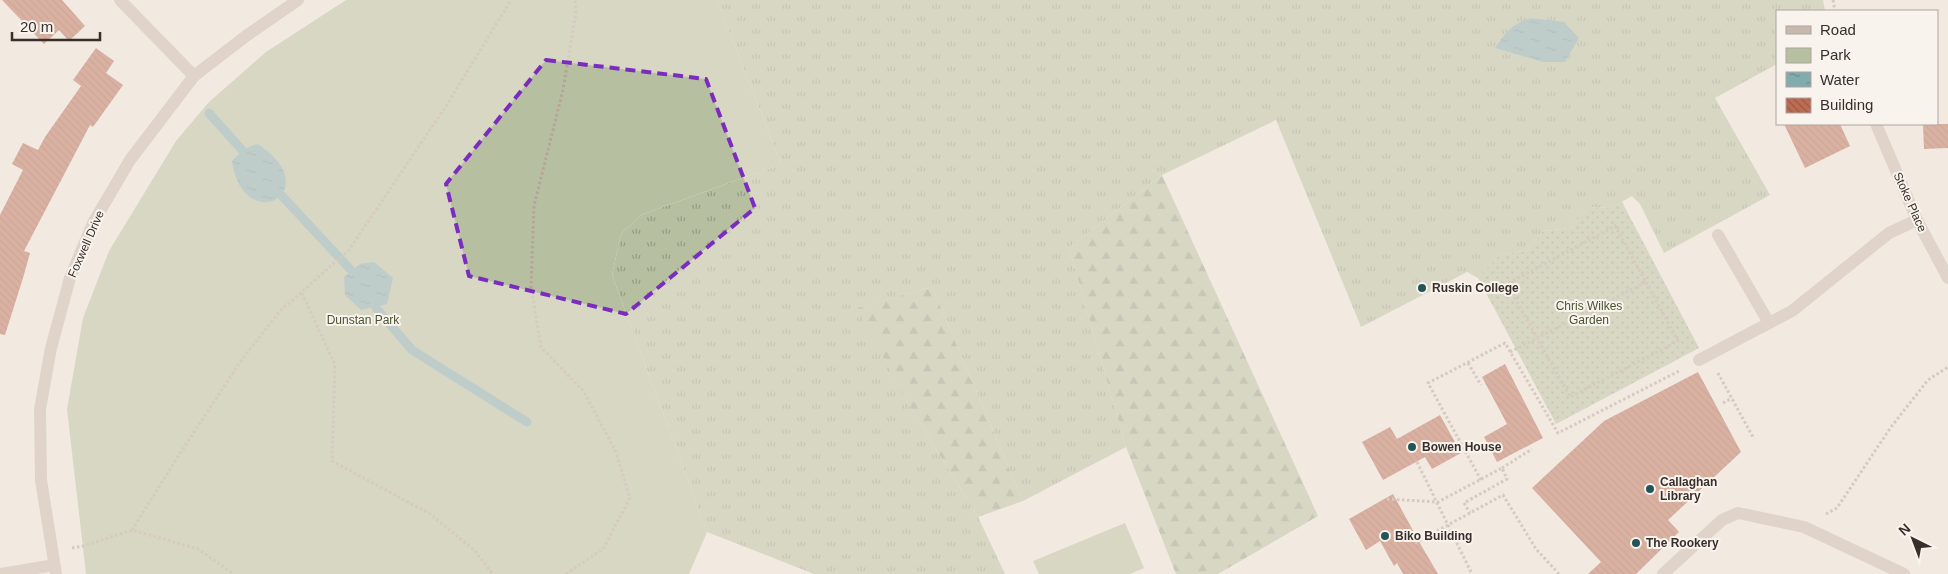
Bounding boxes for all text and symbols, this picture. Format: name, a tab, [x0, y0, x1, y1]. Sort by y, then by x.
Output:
scale bar	[12, 10, 100, 42]
legend	[1776, 10, 1938, 125]
text: 20 m	[20, 18, 53, 35]
text: Road	[1820, 21, 1856, 38]
text: Park	[1820, 46, 1851, 63]
text: Water	[1820, 71, 1859, 88]
text: Building	[1820, 96, 1873, 113]
street label: Stoke Place	[1891, 170, 1930, 234]
street label: Foxwell Drive	[65, 208, 107, 280]
place label: Ruskin College	[1432, 281, 1519, 295]
marker: Ruskin College	[1416, 282, 1428, 294]
park label: Chris Wilkes Garden	[1556, 299, 1622, 327]
park label: Dunstan Park	[327, 313, 400, 327]
place label: Bowen House	[1422, 440, 1502, 454]
marker: Bowen House	[1406, 441, 1418, 453]
place label: Callaghan Library	[1660, 475, 1717, 503]
marker: Callaghan Library	[1644, 483, 1656, 495]
north arrow	[1888, 514, 1938, 564]
text: N	[1895, 520, 1913, 539]
place label: Biko Building	[1395, 529, 1472, 543]
marker: Biko Building	[1379, 530, 1391, 542]
place label: The Rookery	[1646, 536, 1719, 550]
marker: The Rookery	[1630, 537, 1642, 549]

